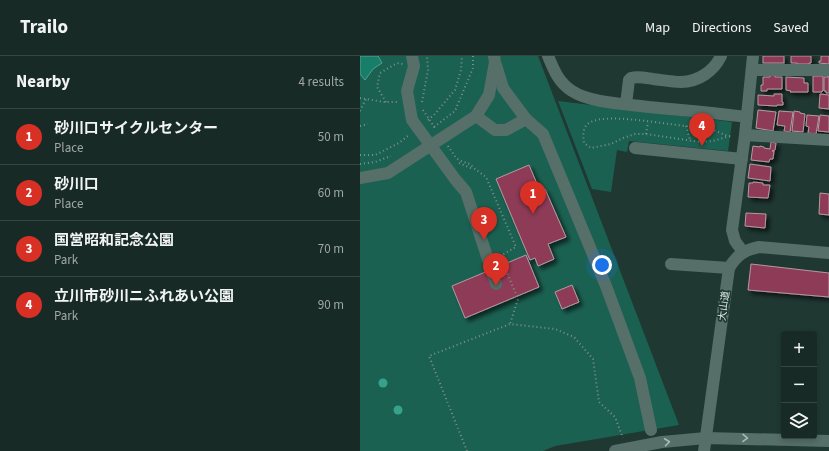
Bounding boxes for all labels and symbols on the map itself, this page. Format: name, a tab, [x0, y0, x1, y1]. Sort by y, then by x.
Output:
pin: 4	[689, 113, 715, 146]
pin: 1	[520, 181, 546, 214]
pin: 3	[471, 207, 497, 240]
pin: 2	[483, 253, 509, 286]
your location	[592, 255, 612, 275]
street label: 大山道	[715, 290, 733, 322]
one-way arrow	[742, 434, 748, 442]
one-way arrow	[664, 438, 670, 447]

